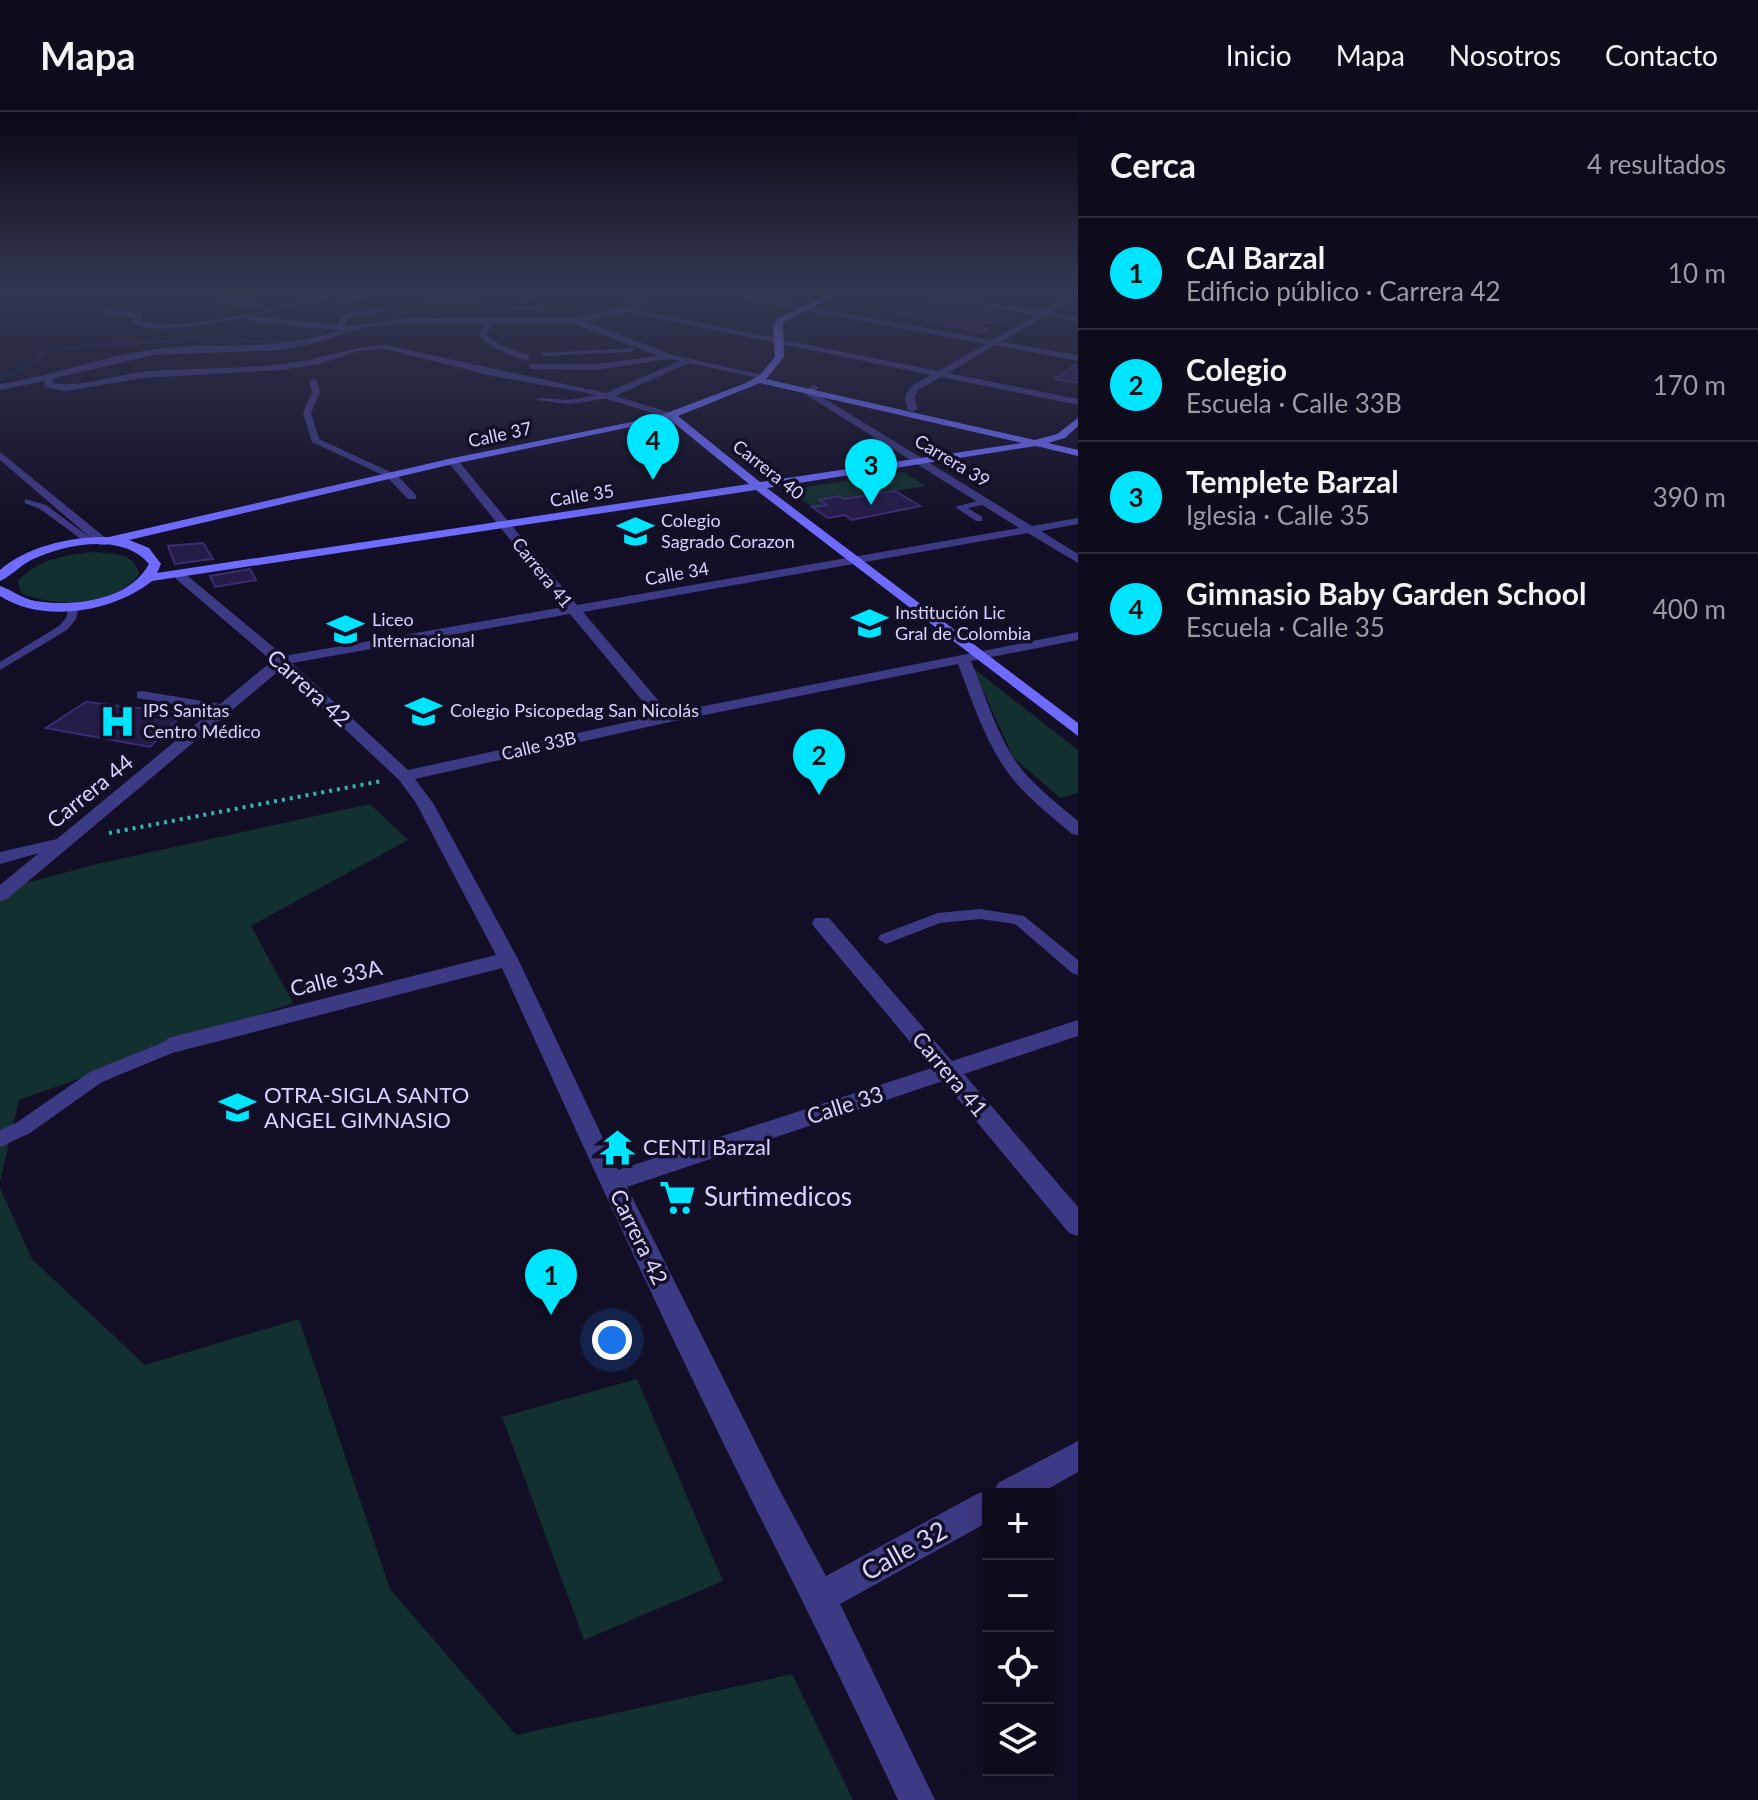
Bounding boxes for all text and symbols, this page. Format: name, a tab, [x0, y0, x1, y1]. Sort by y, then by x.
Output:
text: Mapa	[40, 32, 136, 78]
text: Inicio	[1226, 38, 1292, 72]
text: Mapa	[1336, 38, 1405, 72]
text: Nosotros	[1449, 38, 1561, 72]
text: Contacto	[1605, 38, 1718, 72]
text: Cerca	[1110, 144, 1196, 185]
text: 4 resultados	[1587, 148, 1726, 180]
text: CAI Barzal	[1186, 239, 1325, 275]
text: 1	[1128, 257, 1144, 289]
text: 10 m	[1668, 257, 1726, 289]
text: Edificio público · Carrera 42	[1186, 275, 1501, 307]
text: Colegio	[1186, 351, 1287, 387]
text: 2	[1128, 369, 1144, 401]
text: 170 m	[1653, 369, 1726, 401]
text: Escuela · Calle 33B	[1186, 387, 1402, 419]
pin: 4	[627, 414, 679, 480]
street label: Calle 37	[466, 417, 534, 451]
street label: Carrera 39	[911, 429, 994, 491]
street label: Carrera 40	[729, 435, 809, 504]
pin: 3	[845, 439, 897, 505]
text: Templete Barzal	[1186, 463, 1399, 499]
street label: Calle 35	[548, 479, 615, 511]
text: 3	[1128, 481, 1144, 513]
text: 390 m	[1653, 481, 1726, 513]
text: Iglesia · Calle 35	[1186, 499, 1370, 531]
place label: Colegio Sagrado Corazon	[661, 509, 795, 552]
school or university icon: Colegio Sagrado Corazon	[616, 512, 654, 550]
street label: Carrera 41	[508, 533, 578, 612]
street label: Calle 34	[643, 557, 710, 589]
text: Gimnasio Baby Garden School	[1186, 575, 1586, 611]
text: 4	[1128, 593, 1144, 625]
text: 400 m	[1653, 593, 1726, 625]
place label: Institución Lic Gral de Colombia	[895, 601, 1031, 644]
school or university icon: Institución Lic Gral de Colombia	[850, 604, 888, 642]
place label: Liceo Internacional	[372, 608, 475, 651]
school or university icon: Liceo Internacional	[327, 611, 365, 649]
text: Escuela · Calle 35	[1186, 611, 1385, 643]
street label: Carrera 42	[262, 643, 357, 732]
school or university icon: Colegio Psicopedag San Nicolás	[405, 692, 443, 730]
place label: IPS Sanitas Centro Médico	[143, 699, 261, 742]
place label: Colegio Psicopedag San Nicolás	[450, 699, 699, 721]
hospital icon: IPS Sanitas Centro Médico	[98, 702, 136, 740]
street label: Calle 33B	[499, 726, 578, 764]
pin: 2	[793, 729, 845, 795]
street label: Carrera 44	[41, 748, 138, 833]
street label: Calle 33A	[287, 953, 385, 1002]
street label: Carrera 41	[907, 1026, 994, 1122]
street label: Calle 33	[803, 1080, 886, 1130]
place label: OTRA-SIGLA SANTO ANGEL GIMNASIO	[264, 1081, 469, 1133]
school or university icon: OTRA-SIGLA SANTO ANGEL GIMNASIO	[219, 1089, 257, 1127]
temple icon: CENTI Barzal	[598, 1128, 636, 1166]
place label: CENTI Barzal	[643, 1133, 771, 1160]
supermarket icon: Surtimedicos	[659, 1178, 697, 1216]
place label: Surtimedicos	[704, 1180, 852, 1212]
street label: Carrera 42	[605, 1185, 674, 1289]
pin: 1	[525, 1249, 577, 1315]
your location	[592, 1320, 632, 1360]
map controls	[982, 1488, 1054, 1776]
button: +	[982, 1488, 1054, 1560]
street label: Calle 32	[855, 1514, 952, 1587]
button: −	[982, 1560, 1054, 1632]
button: locate	[982, 1632, 1054, 1704]
button: layers	[982, 1704, 1054, 1776]

